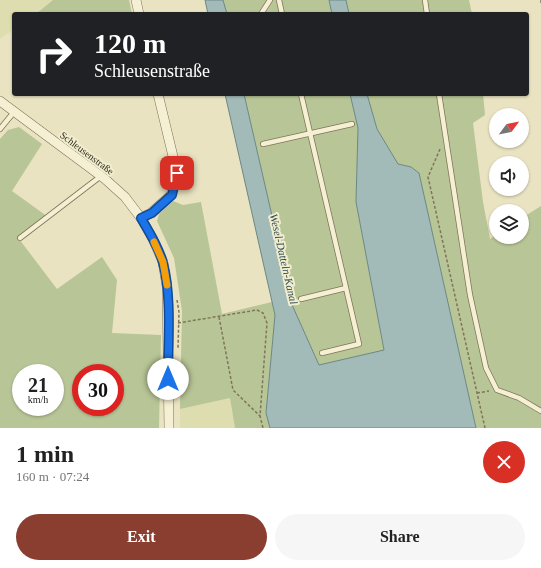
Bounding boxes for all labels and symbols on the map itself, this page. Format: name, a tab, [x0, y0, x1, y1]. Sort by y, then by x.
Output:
north arrow	[489, 108, 529, 148]
street label: Schleusenstraße	[58, 129, 116, 177]
pin	[160, 156, 194, 190]
water label: Wesel-Datteln-Kanal	[268, 213, 300, 305]
position arrow	[147, 358, 189, 400]
speed limit sign: 30	[72, 364, 124, 416]

